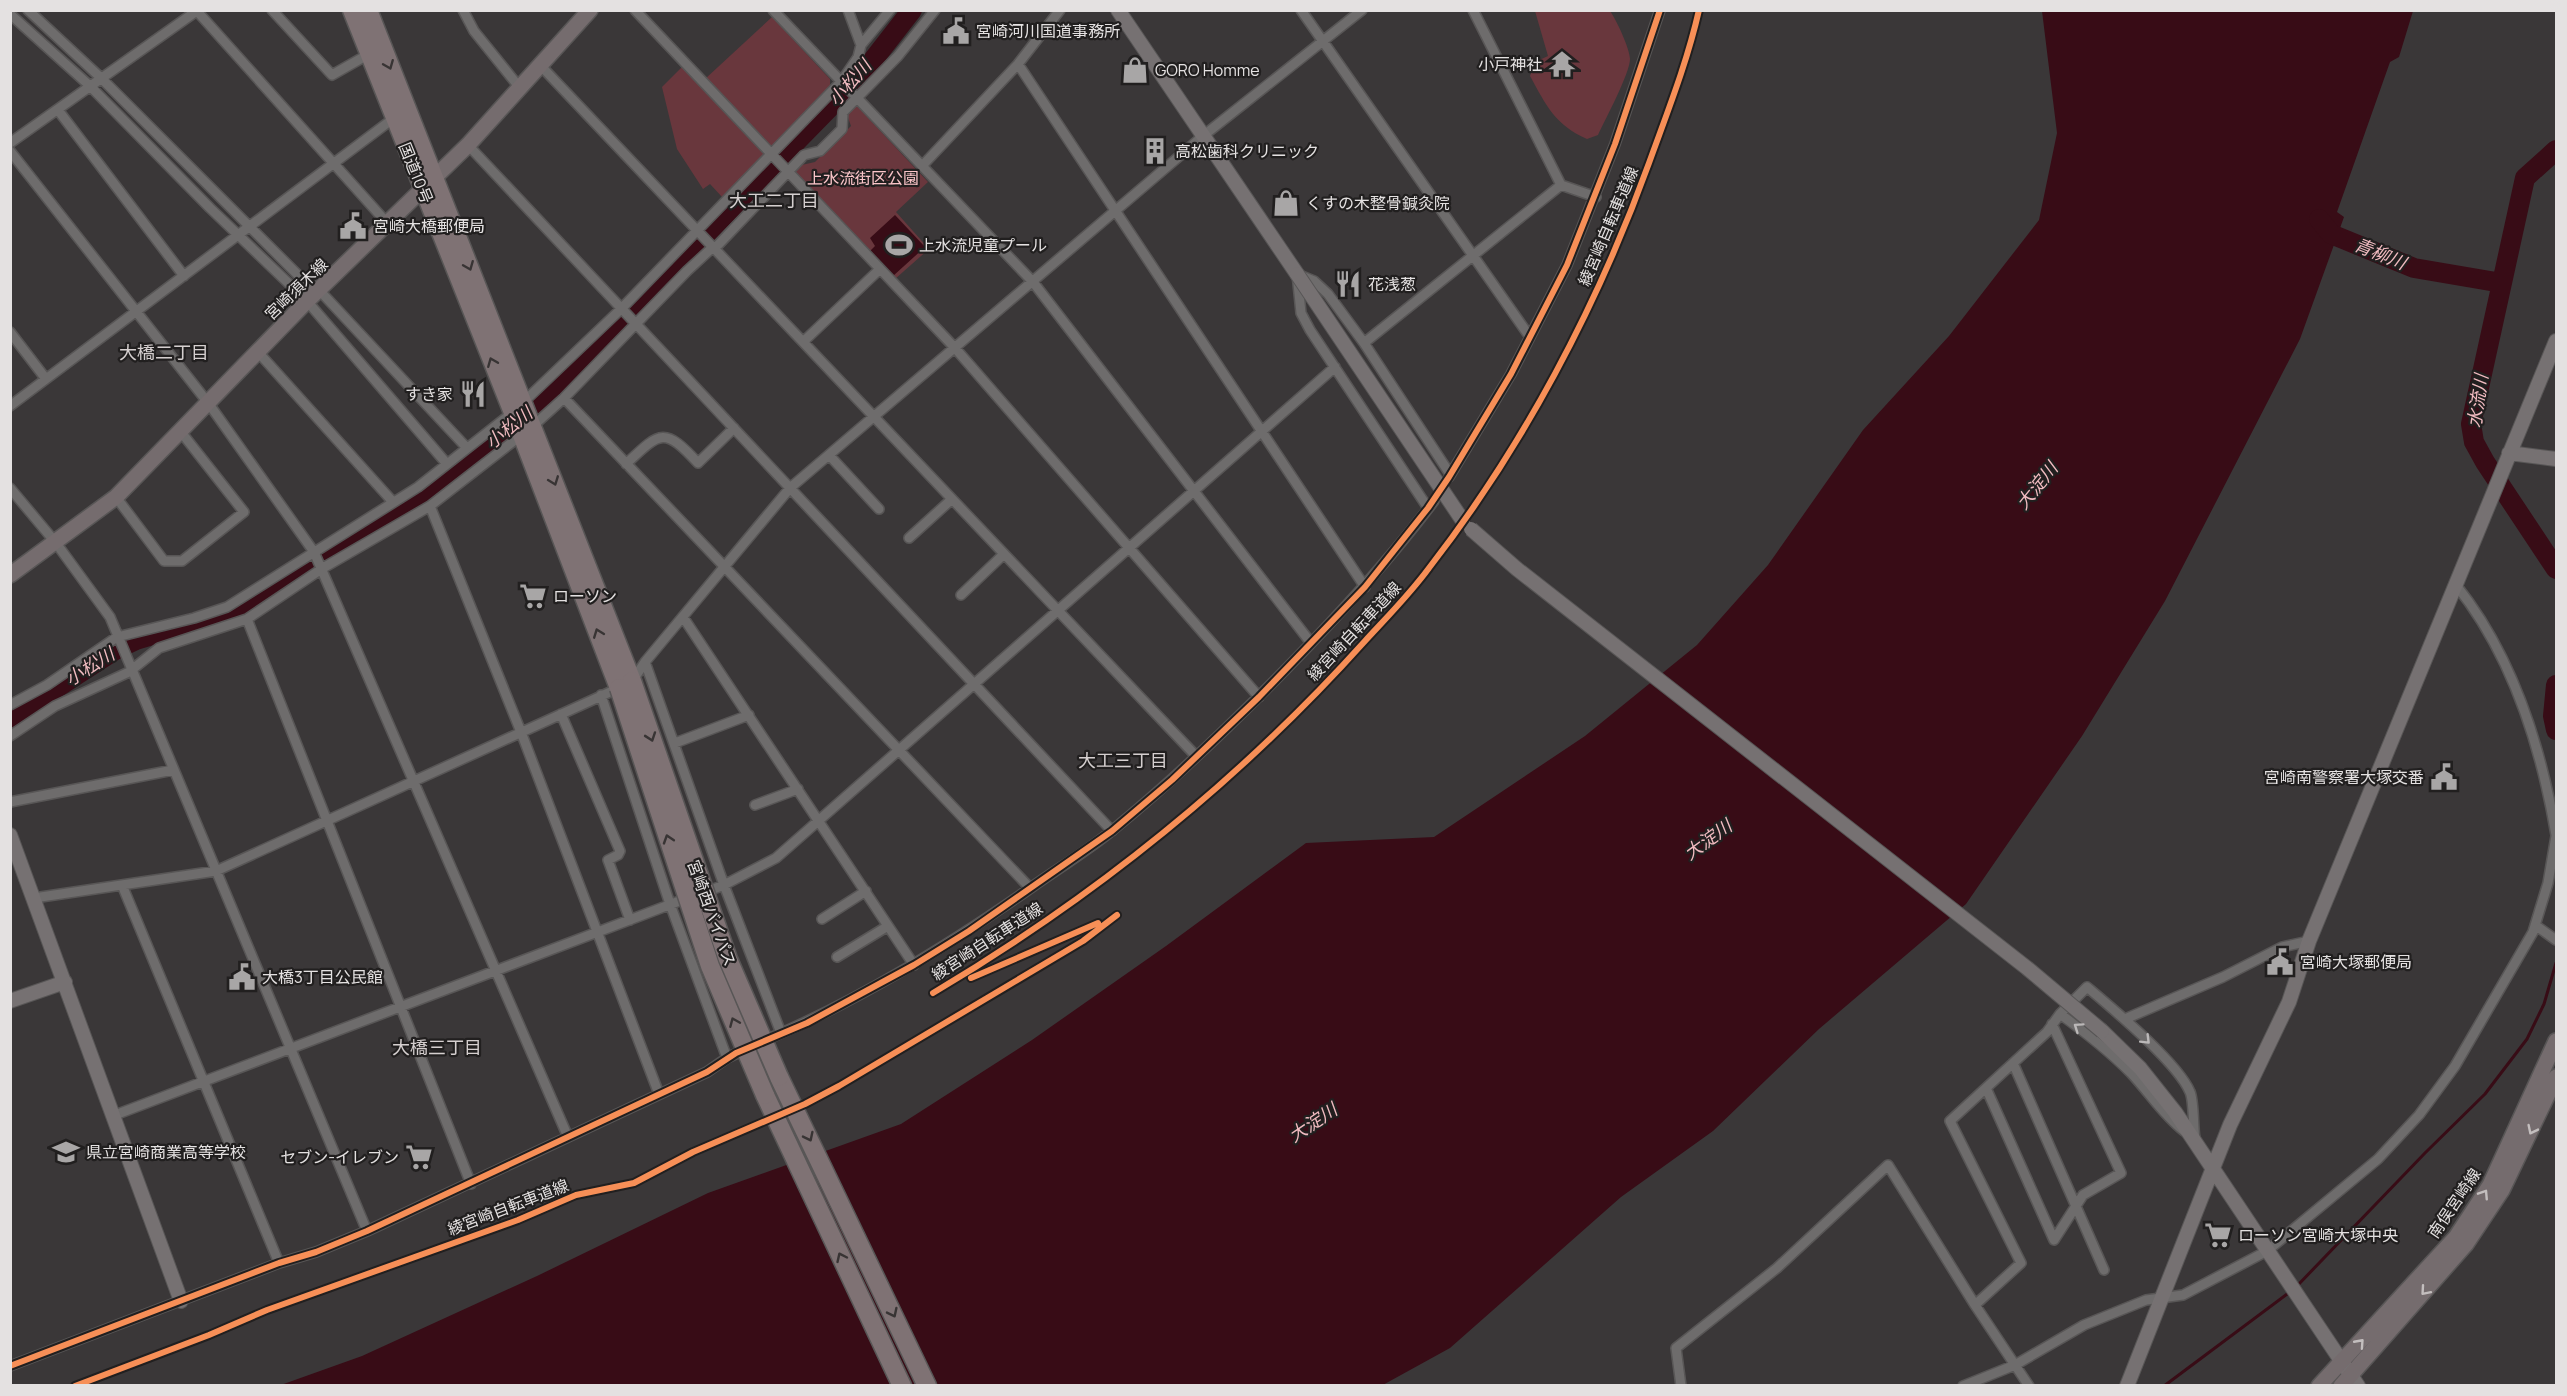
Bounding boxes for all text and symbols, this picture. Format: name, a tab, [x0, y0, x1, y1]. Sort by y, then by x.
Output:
public building icon: 宮崎河川国道事務所	[941, 16, 971, 46]
place label: 宮崎河川国道事務所	[976, 20, 1120, 42]
temple icon: 小戸神社	[1547, 49, 1577, 79]
water label: 小松川	[822, 53, 877, 111]
place label: 小戸神社	[1478, 53, 1542, 75]
shop icon: GORO Homme	[1120, 55, 1150, 85]
one-way arrow	[382, 59, 394, 70]
place label: GORO Homme	[1155, 59, 1260, 81]
building icon: 高松歯科クリニック	[1140, 136, 1170, 166]
street label: 国道10号	[394, 139, 438, 207]
place label: 高松歯科クリニック	[1175, 140, 1319, 162]
street label: 綾宮崎自転車道線	[1573, 163, 1643, 289]
park label: 上水流街区公園	[807, 167, 919, 189]
district label: 大工二丁目	[729, 188, 819, 212]
shop icon: くすの木整骨鍼灸院	[1271, 188, 1301, 218]
place label: くすの木整骨鍼灸院	[1306, 192, 1450, 214]
public building icon: 宮崎大橋郵便局	[338, 211, 368, 241]
place label: 宮崎大橋郵便局	[373, 215, 485, 237]
sports icon: 上水流児童プール	[884, 230, 914, 260]
water label: 青柳川	[2351, 232, 2412, 275]
place label: 上水流児童プール	[919, 234, 1047, 256]
street label: 宮崎須木線	[260, 253, 332, 325]
one-way arrow	[462, 259, 474, 270]
restaurant icon: 花浅葱	[1333, 269, 1363, 299]
place label: 花浅葱	[1368, 273, 1416, 295]
district label: 大橋二丁目	[119, 340, 209, 364]
one-way arrow	[487, 357, 499, 368]
water label: 水流川	[2461, 370, 2493, 429]
restaurant icon: すき家	[458, 379, 488, 409]
place label: すき家	[405, 383, 453, 405]
water label: 小松川	[480, 400, 538, 454]
water label: 大淀川	[2010, 455, 2064, 514]
one-way arrow	[547, 475, 559, 486]
street label: 綾宮崎自転車道線	[1302, 577, 1406, 685]
supermarket icon: ローソン	[518, 581, 548, 611]
place label: ローソン	[553, 585, 617, 607]
one-way arrow	[593, 628, 605, 639]
water label: 小松川	[60, 641, 120, 691]
one-way arrow	[644, 731, 656, 742]
district label: 大工三丁目	[1078, 748, 1168, 772]
public building icon: 宮崎南警察署大塚交番	[2429, 762, 2459, 792]
place label: 宮崎南警察署大塚交番	[2264, 766, 2424, 788]
water label: 大淀川	[1679, 812, 1738, 865]
one-way arrow	[662, 834, 675, 845]
street label: 宮崎西バイパス	[683, 857, 741, 969]
street label: 綾宮崎自転車道線	[927, 897, 1047, 985]
public building icon: 宮崎大塚郵便局	[2265, 947, 2295, 977]
place label: 宮崎大塚郵便局	[2300, 951, 2412, 973]
public building icon: 大橋3丁目公民館	[227, 962, 257, 992]
place label: 大橋3丁目公民館	[262, 966, 383, 988]
one-way arrow	[729, 1018, 741, 1029]
one-way arrow	[2074, 1023, 2085, 1034]
one-way arrow	[2138, 1033, 2149, 1044]
district label: 大橋三丁目	[392, 1035, 482, 1059]
water label: 大淀川	[1283, 1096, 1343, 1147]
one-way arrow	[2528, 1123, 2539, 1134]
one-way arrow	[801, 1131, 813, 1142]
school or university icon: 県立宮崎商業高等学校	[51, 1137, 81, 1167]
place label: 県立宮崎商業高等学校	[86, 1141, 246, 1163]
supermarket icon: セブン-イレブン	[404, 1142, 434, 1172]
place label: セブン-イレブン	[280, 1146, 399, 1168]
street label: 南俣宮崎線	[2423, 1164, 2485, 1242]
street label: 綾宮崎自転車道線	[444, 1174, 572, 1240]
one-way arrow	[2477, 1190, 2488, 1201]
supermarket icon: ローソン宮崎大塚中央	[2203, 1220, 2233, 1250]
place label: ローソン宮崎大塚中央	[2238, 1224, 2398, 1246]
one-way arrow	[837, 1252, 849, 1263]
one-way arrow	[2421, 1284, 2432, 1295]
one-way arrow	[885, 1307, 897, 1318]
one-way arrow	[2352, 1339, 2363, 1350]

